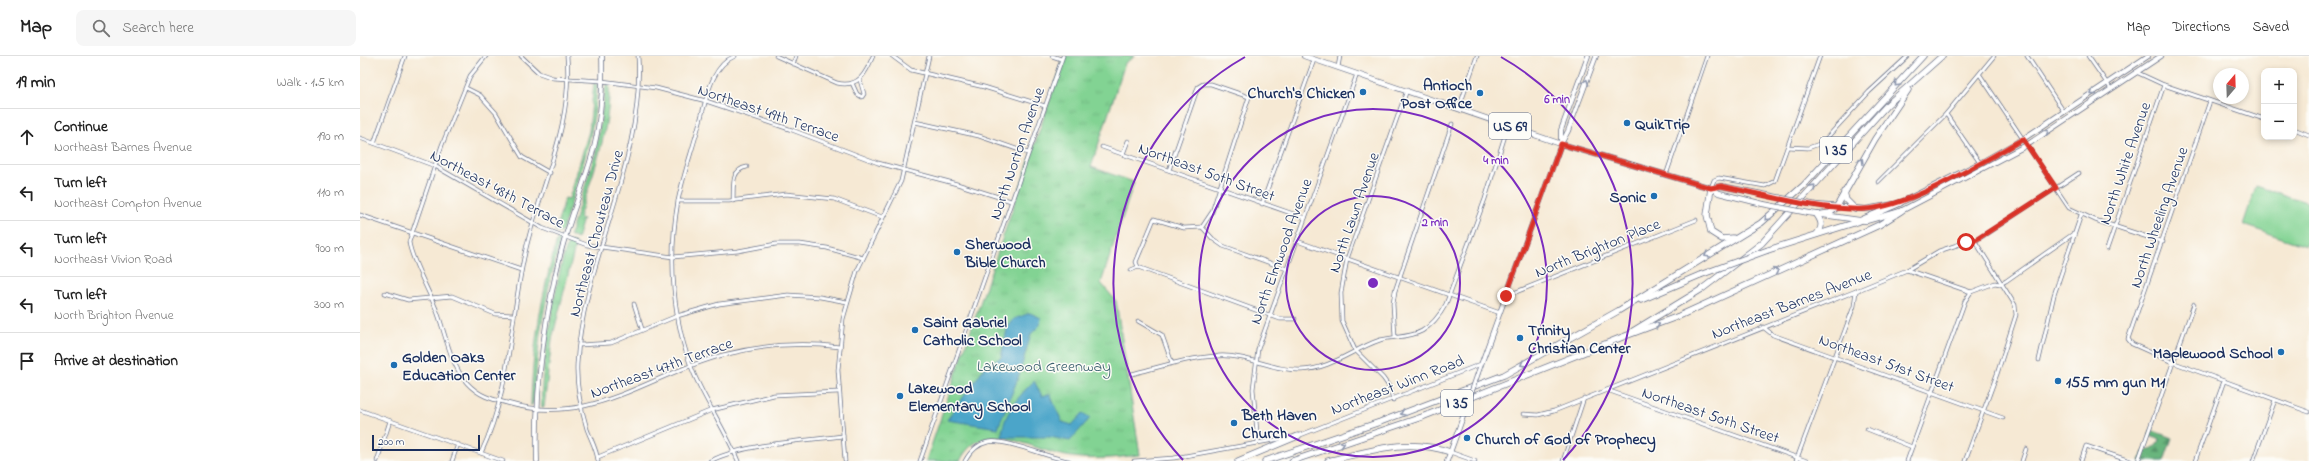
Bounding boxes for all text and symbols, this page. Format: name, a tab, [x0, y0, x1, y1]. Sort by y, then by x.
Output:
search box	[76, 10, 356, 46]
text: Map	[20, 14, 52, 41]
icon: search	[90, 17, 112, 39]
text: Search here	[122, 17, 194, 39]
text: Map	[2127, 17, 2150, 38]
text: Directions	[2172, 17, 2230, 38]
text: Saved	[2252, 17, 2289, 38]
north arrow	[2213, 68, 2249, 104]
map controls	[2261, 68, 2297, 140]
button: +	[2261, 68, 2297, 104]
text: 19 min	[16, 70, 55, 95]
text: Walk · 1.5 km	[277, 73, 344, 92]
place label: Antioch Post Office	[1401, 74, 1473, 116]
street label: Northeast 49th Terrace	[695, 78, 843, 150]
one-way arrow	[1582, 78, 1590, 85]
one-way arrow	[1894, 79, 1901, 87]
place label: Church's Chicken	[1248, 82, 1355, 106]
street label: North Norton Avenue	[984, 83, 1052, 223]
marker: Church's Chicken	[1358, 87, 1368, 97]
marker: Antioch Post Office	[1475, 88, 1485, 98]
one-way arrow	[2090, 88, 2097, 95]
text: 6 min	[1543, 91, 1570, 109]
street label: North White Avenue	[2094, 98, 2158, 228]
button: −	[2261, 104, 2297, 140]
road number: US 69	[1489, 113, 1531, 139]
place label: QuikTrip	[1635, 113, 1690, 137]
text: Continue	[54, 116, 108, 138]
marker: QuikTrip	[1622, 118, 1632, 128]
icon: ahead	[16, 126, 38, 148]
text: 190 m	[317, 127, 344, 146]
one-way arrow	[2042, 129, 2049, 137]
street label: Northeast 50th Street	[1135, 137, 1279, 209]
road number: I 35	[1820, 137, 1852, 163]
text: Northeast Barnes Avenue	[54, 138, 192, 157]
street label: North Wheeling Avenue	[2124, 143, 2196, 291]
street label: Northeast 48th Terrace	[426, 144, 569, 236]
street label: Northeast Chouteau Drive	[563, 147, 631, 320]
street label: North Lawn Avenue	[1323, 148, 1387, 276]
text: 4 min	[1482, 152, 1509, 170]
one-way arrow	[1857, 158, 1864, 165]
text: Turn left	[54, 172, 107, 194]
street label: North Elmwood Avenue	[1244, 175, 1320, 328]
icon: left	[16, 182, 38, 204]
text: 110 m	[317, 183, 344, 202]
one-way arrow	[1808, 184, 1815, 192]
place label: Sonic	[1610, 186, 1647, 210]
marker: Sonic	[1649, 191, 1659, 201]
text: Northeast Compton Avenue	[54, 194, 202, 213]
street label: North Brighton Place	[1531, 212, 1665, 285]
one-way arrow	[1764, 213, 1772, 220]
text: 2 min	[1421, 214, 1448, 232]
text: Turn left	[54, 228, 107, 250]
place label: Sherwood Bible Church	[964, 233, 1046, 275]
route start	[1957, 233, 1975, 251]
icon: left	[16, 238, 38, 260]
text: 900 m	[316, 239, 344, 258]
marker: Sherwood Bible Church	[952, 247, 962, 257]
text: Northeast Vivion Road	[54, 250, 172, 269]
one-way arrow	[1704, 251, 1711, 258]
street label: Northeast Barnes Avenue	[1708, 263, 1876, 346]
one-way arrow	[1771, 268, 1779, 276]
centre of rings	[1366, 276, 1380, 290]
text: Turn left	[54, 284, 107, 306]
route end	[1497, 287, 1515, 305]
icon: left	[16, 294, 38, 316]
text: 300 m	[314, 295, 344, 314]
text: North Brighton Avenue	[54, 306, 174, 325]
place label: Saint Gabriel Catholic School	[923, 311, 1022, 353]
place label: Trinity Christian Center	[1528, 319, 1632, 361]
one-way arrow	[1654, 321, 1661, 329]
marker: Saint Gabriel Catholic School	[910, 325, 920, 335]
street label: Northeast 51st Street	[1815, 328, 1958, 400]
street label: Northeast 47th Terrace	[587, 332, 737, 406]
marker: Trinity Christian Center	[1515, 333, 1525, 343]
place label: Maplewood School	[2153, 342, 2273, 366]
place label: Golden Oaks Education Center	[402, 346, 516, 388]
marker: Maplewood School	[2276, 347, 2286, 357]
street label: Northeast Winn Road	[1328, 349, 1468, 422]
icon: arrive	[16, 350, 38, 372]
text: Arrive at destination	[54, 350, 178, 372]
park label: Lakewood Greenway	[977, 355, 1111, 379]
marker: Golden Oaks Education Center	[389, 360, 399, 370]
one-way arrow	[1520, 360, 1528, 367]
place label: 155 mm gun M1	[2066, 371, 2166, 396]
marker: 155 mm gun M1	[2053, 376, 2063, 386]
place label: Lakewood Elementary School	[908, 377, 1031, 420]
street label: Northeast 50th Street	[1638, 381, 1783, 451]
road number: I 35	[1441, 390, 1473, 416]
marker: Lakewood Elementary School	[895, 391, 905, 401]
place label: Beth Haven Church	[1241, 404, 1317, 446]
one-way arrow	[1400, 408, 1407, 417]
marker: Beth Haven Church	[1229, 418, 1239, 428]
place label: Church of God of Prophecy	[1475, 428, 1656, 453]
scale bar	[372, 433, 480, 452]
marker: Church of God of Prophecy	[1462, 433, 1472, 443]
text: 200 m	[378, 434, 404, 450]
one-way arrow	[1338, 440, 1345, 449]

